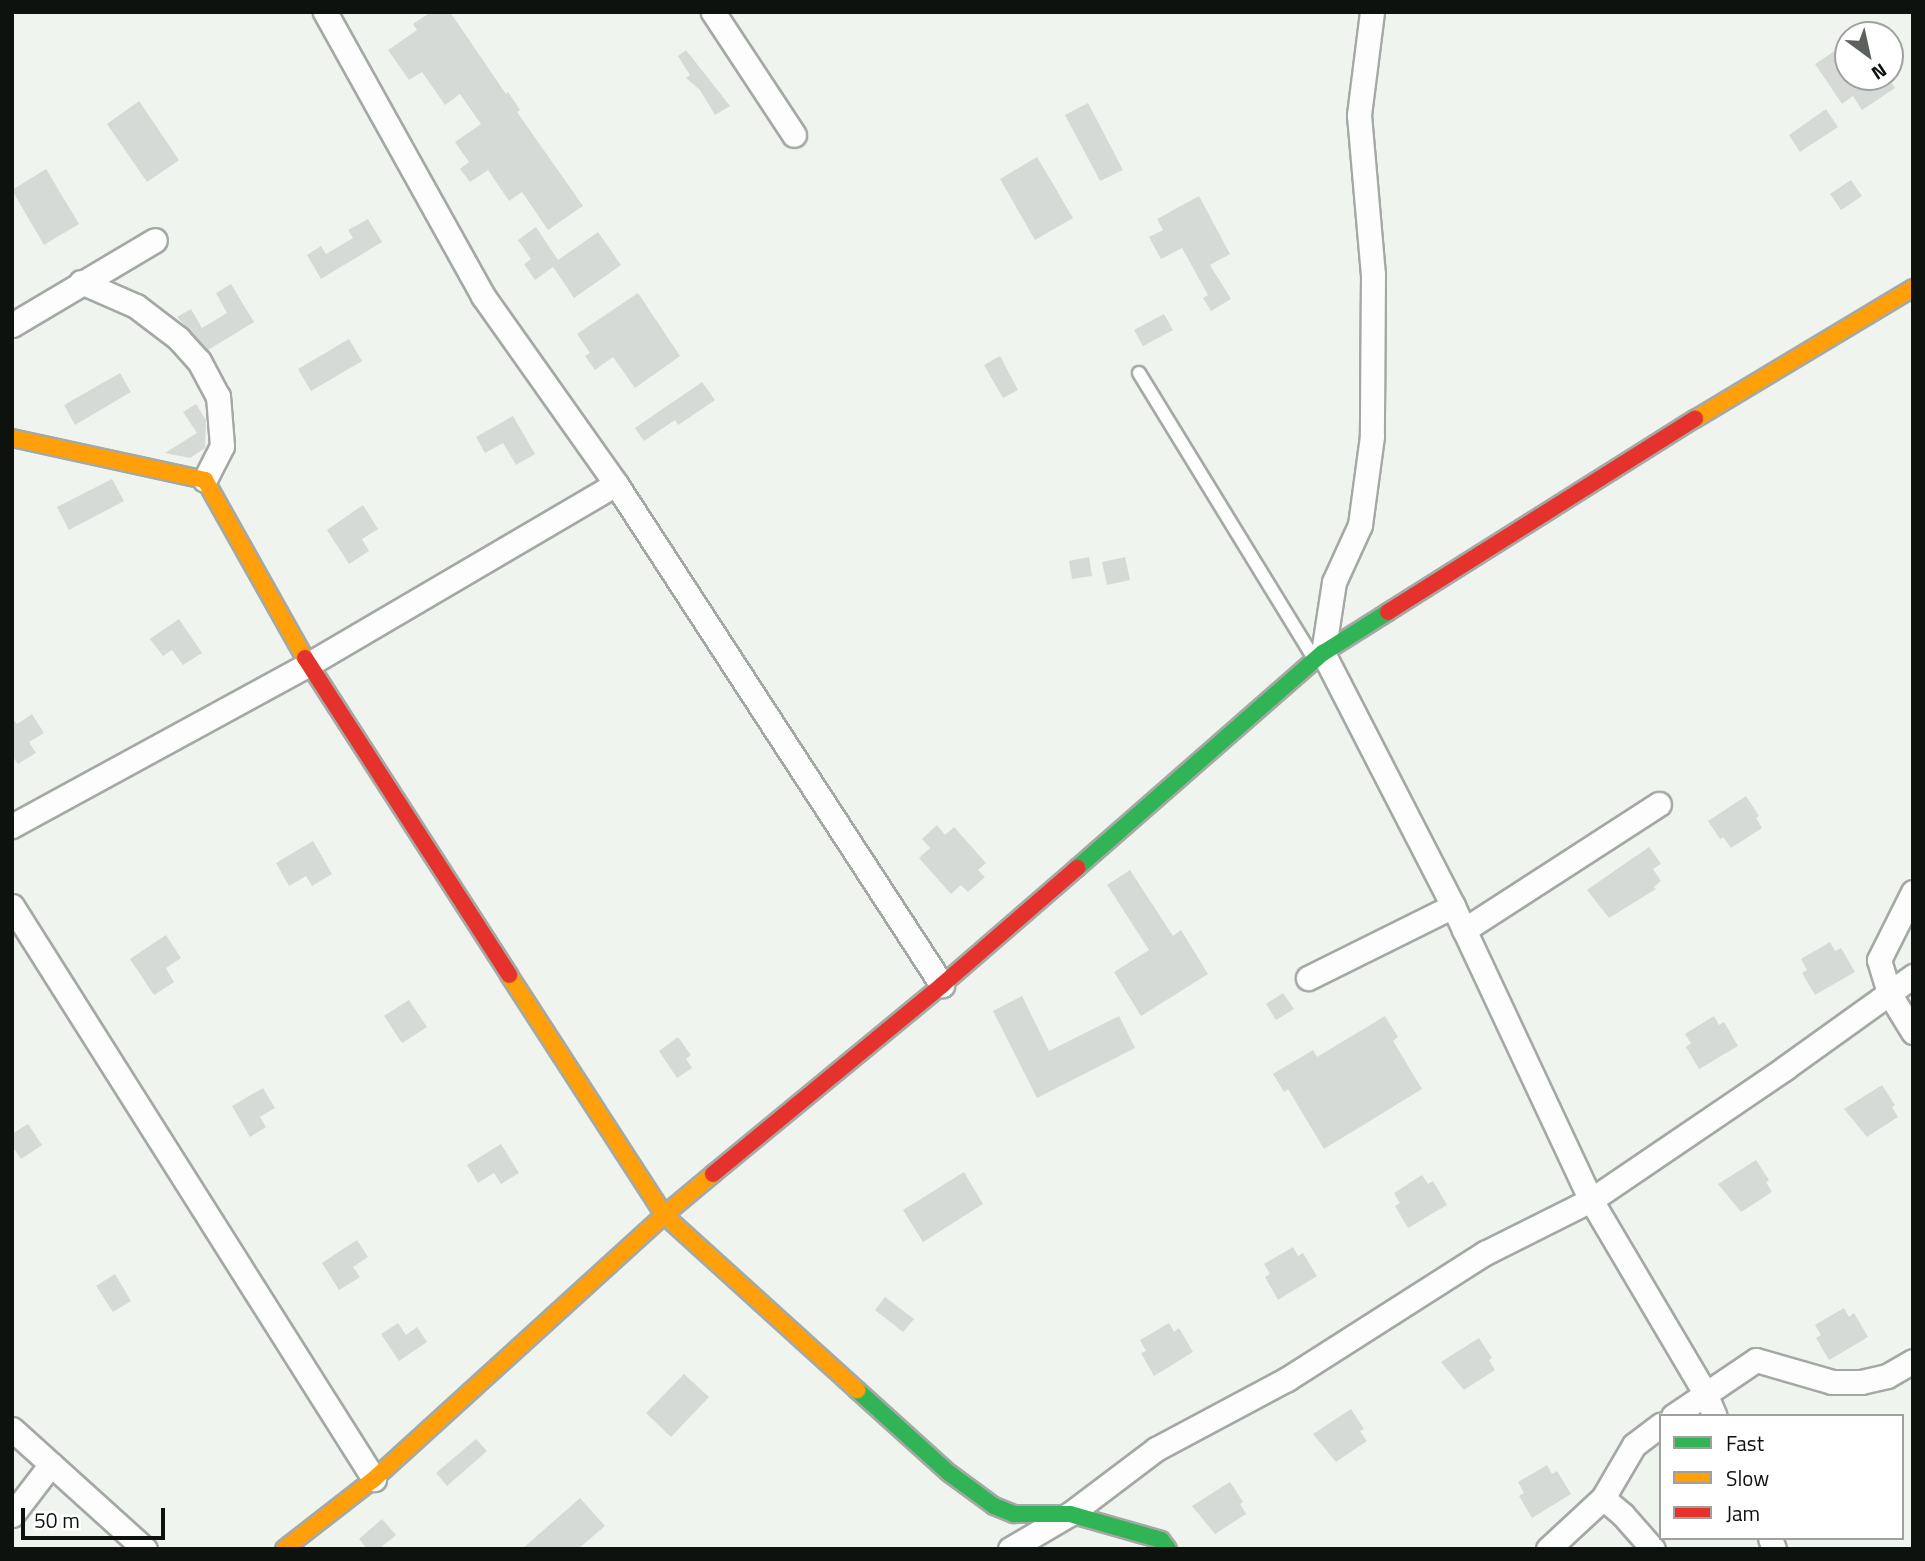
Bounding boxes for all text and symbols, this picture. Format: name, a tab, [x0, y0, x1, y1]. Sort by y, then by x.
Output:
north arrow	[1834, 21, 1904, 91]
text: N	[1866, 57, 1893, 88]
legend	[1659, 1414, 1904, 1540]
text: Fast	[1726, 1427, 1764, 1459]
text: Slow	[1726, 1462, 1769, 1494]
scale bar	[24, 1494, 168, 1538]
text: Jam	[1726, 1497, 1760, 1529]
text: 50 m	[34, 1504, 80, 1536]

